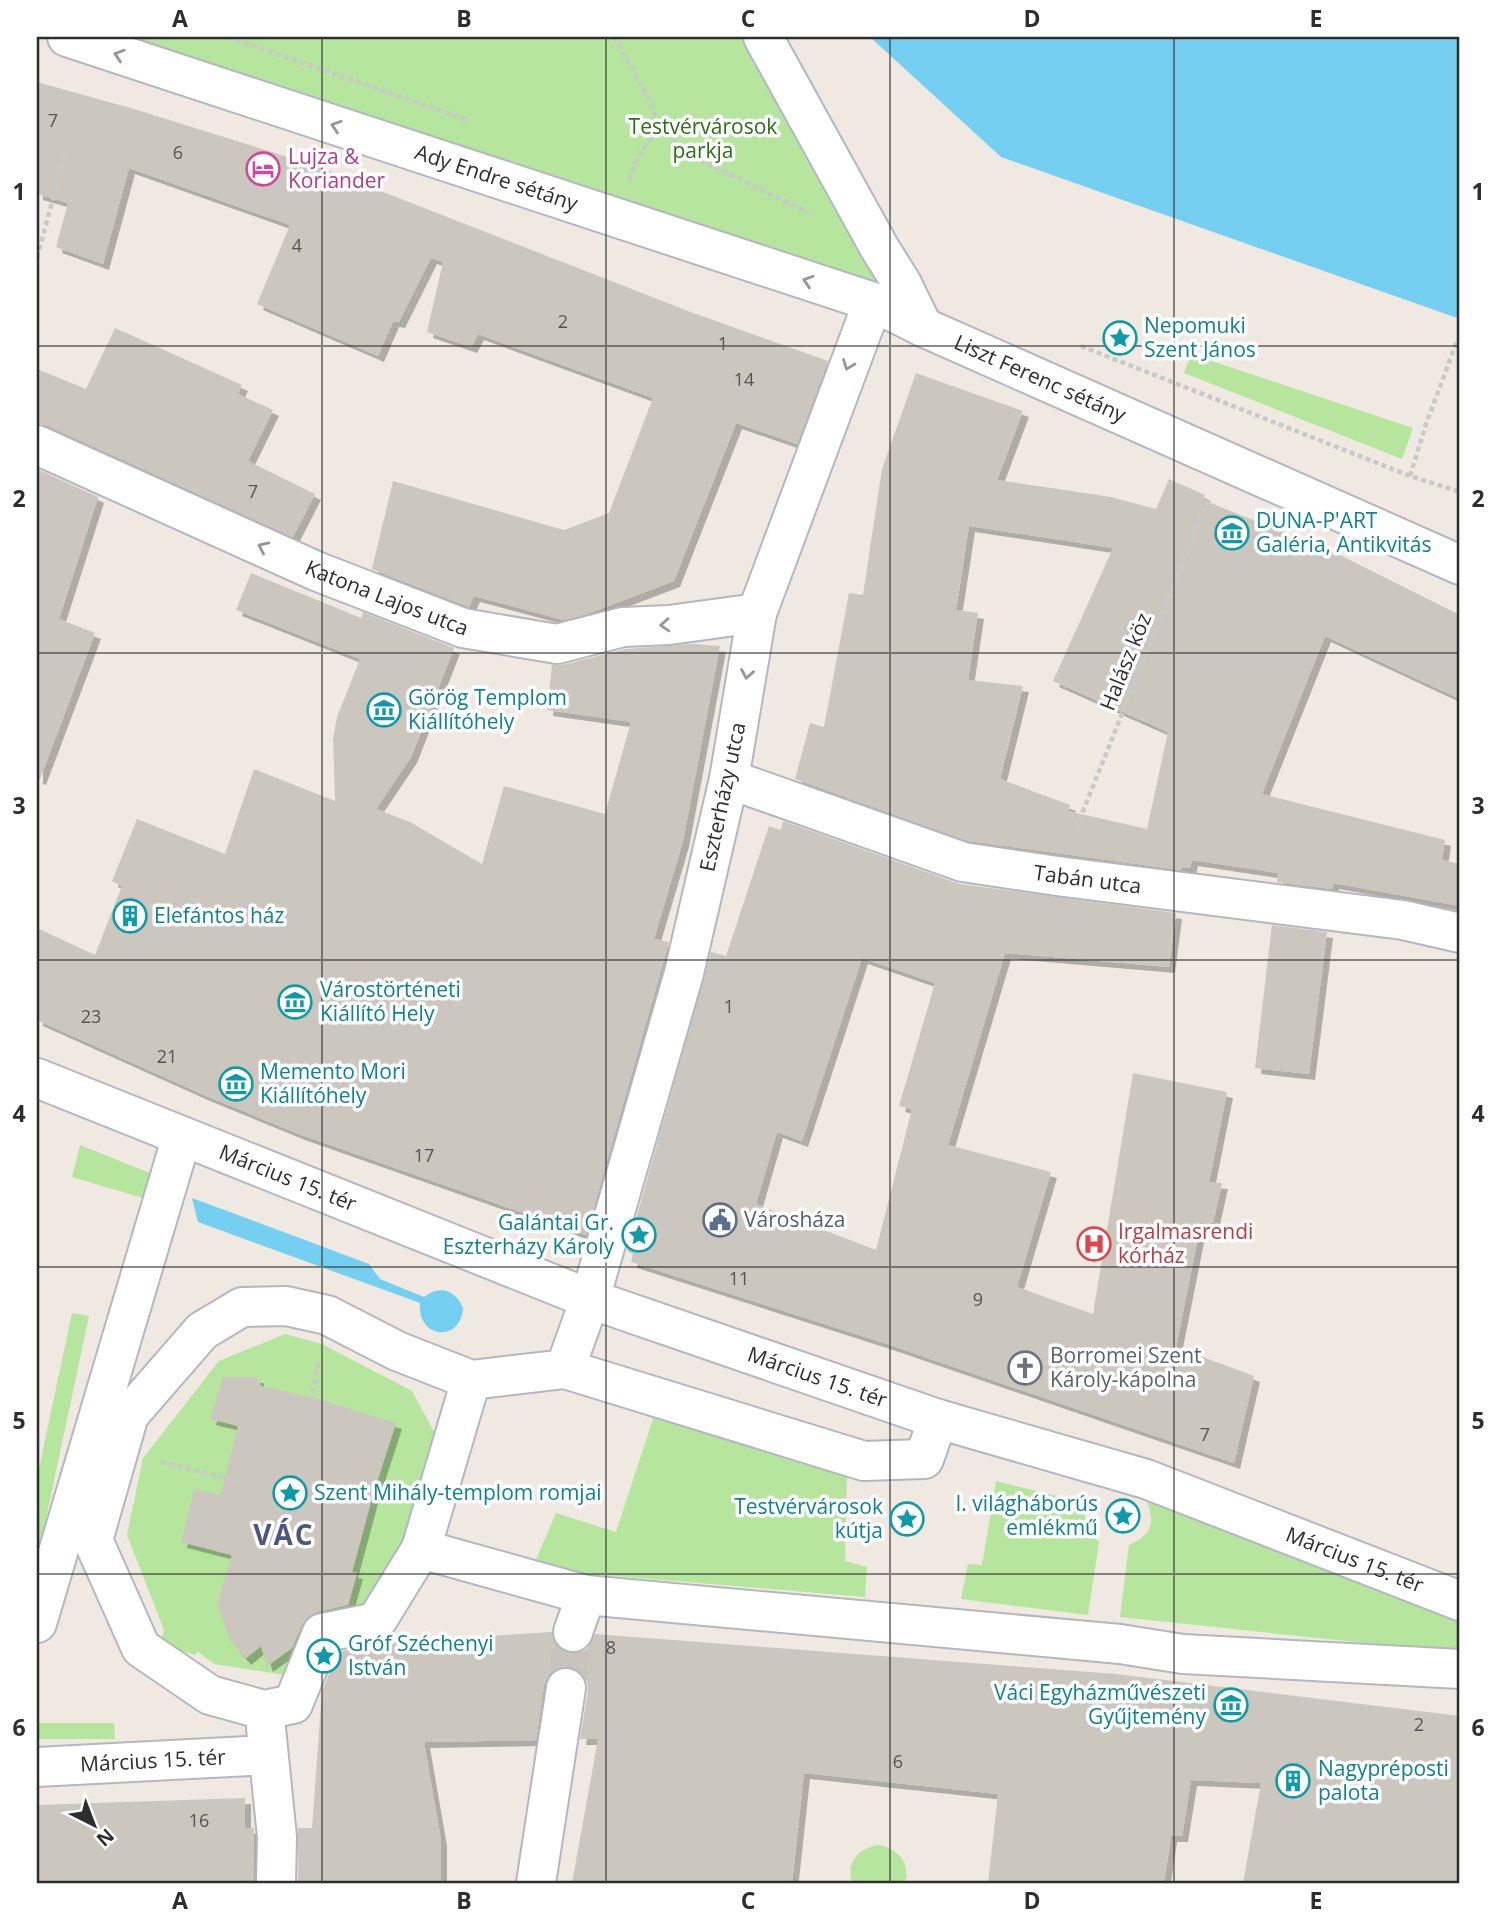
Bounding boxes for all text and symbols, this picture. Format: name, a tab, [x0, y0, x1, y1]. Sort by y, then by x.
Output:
text: A	[172, 2, 188, 34]
text: B	[456, 2, 472, 34]
text: C	[741, 2, 755, 34]
text: D	[1023, 2, 1041, 34]
text: E	[1310, 2, 1322, 34]
one-way arrow	[114, 49, 126, 63]
house number: 7	[48, 108, 58, 132]
park label: Testvérvárosok parkja	[629, 112, 777, 164]
one-way arrow	[330, 120, 342, 134]
street label: Ady Endre sétány	[412, 137, 582, 217]
house number: 6	[173, 140, 183, 164]
place label: Lujza & Koriander	[288, 142, 386, 194]
hotel icon: Lujza & Koriander	[244, 150, 282, 188]
text: 1	[12, 175, 26, 207]
text: 1	[1471, 175, 1485, 207]
house number: 4	[292, 233, 302, 257]
one-way arrow	[802, 275, 814, 289]
house number: 2	[558, 309, 568, 333]
place label: Nepomuki Szent János	[1144, 311, 1256, 363]
place icon: Nepomuki Szent János	[1101, 319, 1139, 357]
street label: Liszt Ferenc sétány	[950, 328, 1131, 428]
house number: 1	[718, 331, 728, 355]
one-way arrow	[842, 359, 856, 371]
house number: 14	[734, 367, 754, 391]
house number: 7	[248, 479, 258, 503]
text: 2	[12, 482, 26, 514]
text: 2	[1471, 482, 1485, 514]
place label: DUNA-P'ART Galéria, Antikvitás	[1256, 506, 1431, 558]
museum icon: DUNA-P'ART Galéria, Antikvitás	[1213, 514, 1251, 552]
one-way arrow	[258, 541, 271, 555]
street label: Katona Lajos utca	[301, 553, 473, 642]
street label: Halász köz	[1093, 609, 1157, 715]
one-way arrow	[660, 617, 671, 632]
one-way arrow	[740, 668, 755, 680]
place label: Görög Templom Kiállítóhely	[408, 683, 567, 735]
museum icon: Görög Templom Kiállítóhely	[365, 691, 403, 729]
street label: Eszterházy utca	[693, 720, 752, 874]
text: 3	[12, 789, 26, 821]
text: 3	[1471, 789, 1485, 821]
street label: Tabán utca	[1032, 858, 1143, 900]
building icon: Elefántos ház	[111, 897, 149, 935]
place label: Elefántos ház	[154, 901, 285, 929]
place label: Várostörténeti Kiállító Hely	[320, 975, 461, 1027]
museum icon: Várostörténeti Kiállító Hely	[276, 983, 314, 1021]
house number: 1	[724, 994, 734, 1018]
house number: 23	[81, 1004, 101, 1028]
house number: 21	[157, 1044, 177, 1068]
place label: Memento Mori Kiállítóhely	[260, 1057, 406, 1109]
museum icon: Memento Mori Kiállítóhely	[217, 1065, 255, 1103]
text: 4	[12, 1097, 26, 1129]
text: 4	[1471, 1097, 1485, 1129]
street label: Március 15. tér	[215, 1137, 361, 1217]
house number: 17	[414, 1143, 434, 1167]
public building icon: Városháza	[701, 1201, 739, 1239]
place label: Városháza	[744, 1205, 845, 1233]
place label: Galántai Gr. Eszterházy Károly	[443, 1208, 614, 1260]
place icon: Galántai Gr. Eszterházy Károly	[620, 1216, 658, 1254]
place label: Irgalmasrendi kórház	[1118, 1217, 1253, 1269]
hospital icon: Irgalmasrendi kórház	[1075, 1225, 1113, 1263]
house number: 11	[729, 1266, 749, 1290]
house number: 9	[973, 1287, 983, 1311]
street label: Március 15. tér	[744, 1339, 892, 1414]
place label: Borromei Szent Károly-kápolna	[1050, 1341, 1202, 1393]
church icon: Borromei Szent Károly-kápolna	[1006, 1349, 1044, 1387]
text: 5	[12, 1404, 26, 1436]
text: 5	[1471, 1404, 1485, 1436]
house number: 7	[1200, 1422, 1210, 1446]
place icon: Szent Mihály-templom romjai	[271, 1474, 309, 1512]
place label: Szent Mihály-templom romjai	[314, 1478, 602, 1506]
place label: I. világháborús emlékmű	[956, 1489, 1098, 1541]
place label: Testvérvárosok kútja	[734, 1492, 883, 1544]
place icon: I. világháborús emlékmű	[1104, 1497, 1142, 1535]
place icon: Testvérvárosok kútja	[888, 1500, 926, 1538]
district label: VÁC	[253, 1515, 315, 1553]
street label: Március 15. tér	[1282, 1520, 1428, 1599]
place label: Gróf Széchenyi István	[348, 1629, 494, 1681]
house number: 8	[606, 1635, 616, 1659]
place icon: Gróf Széchenyi István	[305, 1637, 343, 1675]
place label: Váci Egyházművészeti Gyűjtemény	[994, 1678, 1206, 1730]
museum icon: Váci Egyházművészeti Gyűjtemény	[1212, 1686, 1250, 1724]
text: 6	[12, 1711, 26, 1743]
text: 6	[1471, 1711, 1485, 1743]
house number: 2	[1414, 1712, 1424, 1736]
street label: Március 15. tér	[79, 1742, 227, 1778]
house number: 6	[893, 1749, 903, 1773]
place label: Nagypréposti palota	[1318, 1754, 1449, 1806]
building icon: Nagypréposti palota	[1274, 1762, 1312, 1800]
north arrow	[60, 1790, 130, 1860]
house number: 16	[189, 1808, 209, 1832]
text: N	[91, 1823, 120, 1852]
text: A	[172, 1884, 188, 1916]
text: B	[456, 1884, 472, 1916]
text: C	[741, 1884, 755, 1916]
text: D	[1023, 1884, 1041, 1916]
text: E	[1310, 1884, 1322, 1916]

